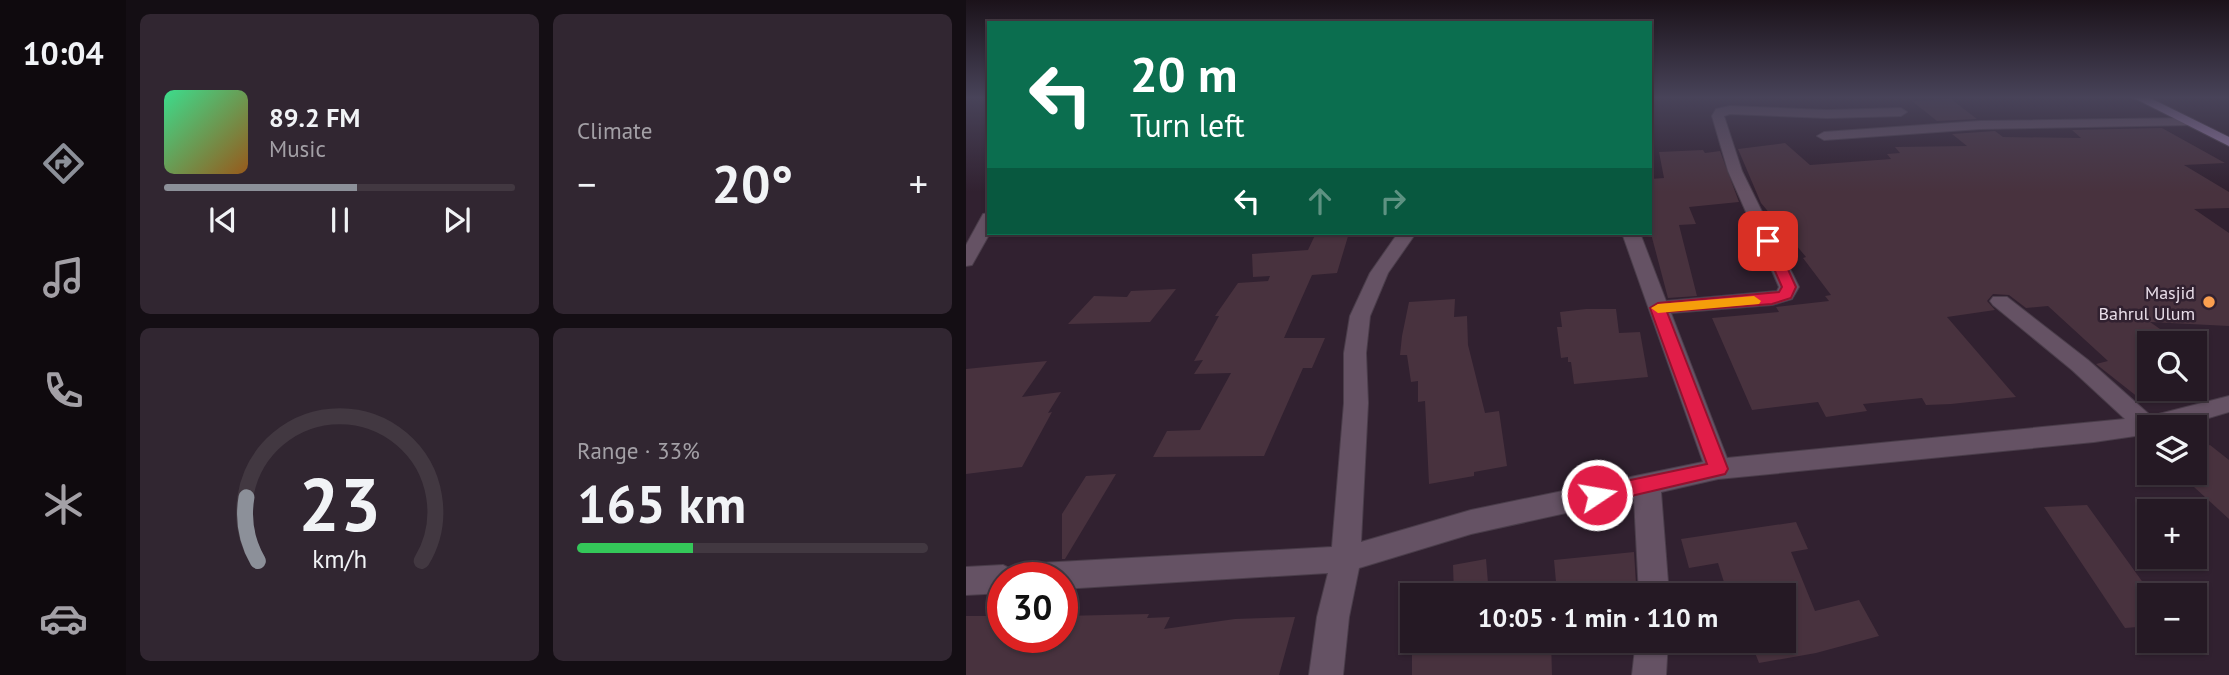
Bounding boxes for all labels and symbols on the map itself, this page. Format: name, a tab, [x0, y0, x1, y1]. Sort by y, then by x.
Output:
pin	[1738, 211, 1798, 271]
place label: Masjid Bahrul Ulum	[2099, 281, 2195, 325]
marker: Masjid Bahrul Ulum	[2201, 294, 2217, 310]
position arrow	[1560, 458, 1634, 532]
speed limit sign: 30	[987, 562, 1078, 653]

